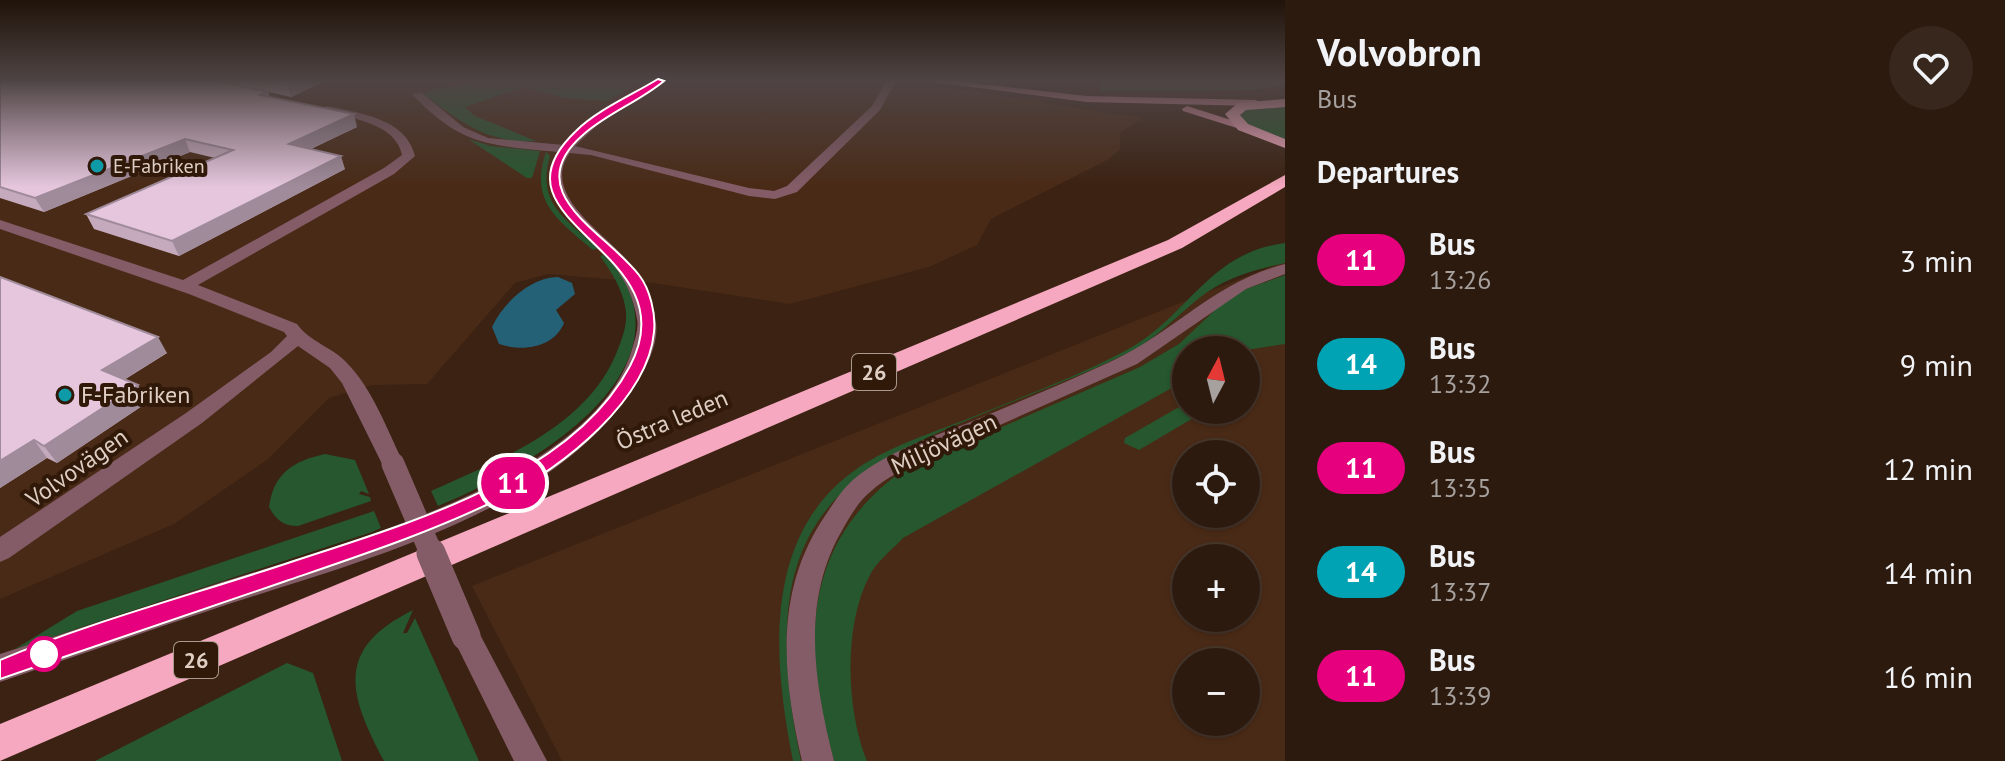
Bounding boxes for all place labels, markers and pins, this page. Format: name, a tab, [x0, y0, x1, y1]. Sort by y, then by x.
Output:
place label: E-Fabriken	[113, 153, 205, 179]
marker: E-Fabriken	[88, 157, 106, 175]
place label: F-Fabriken	[81, 379, 190, 410]
marker: F-Fabriken	[56, 386, 74, 404]
unlabelled marker	[27, 637, 61, 671]

